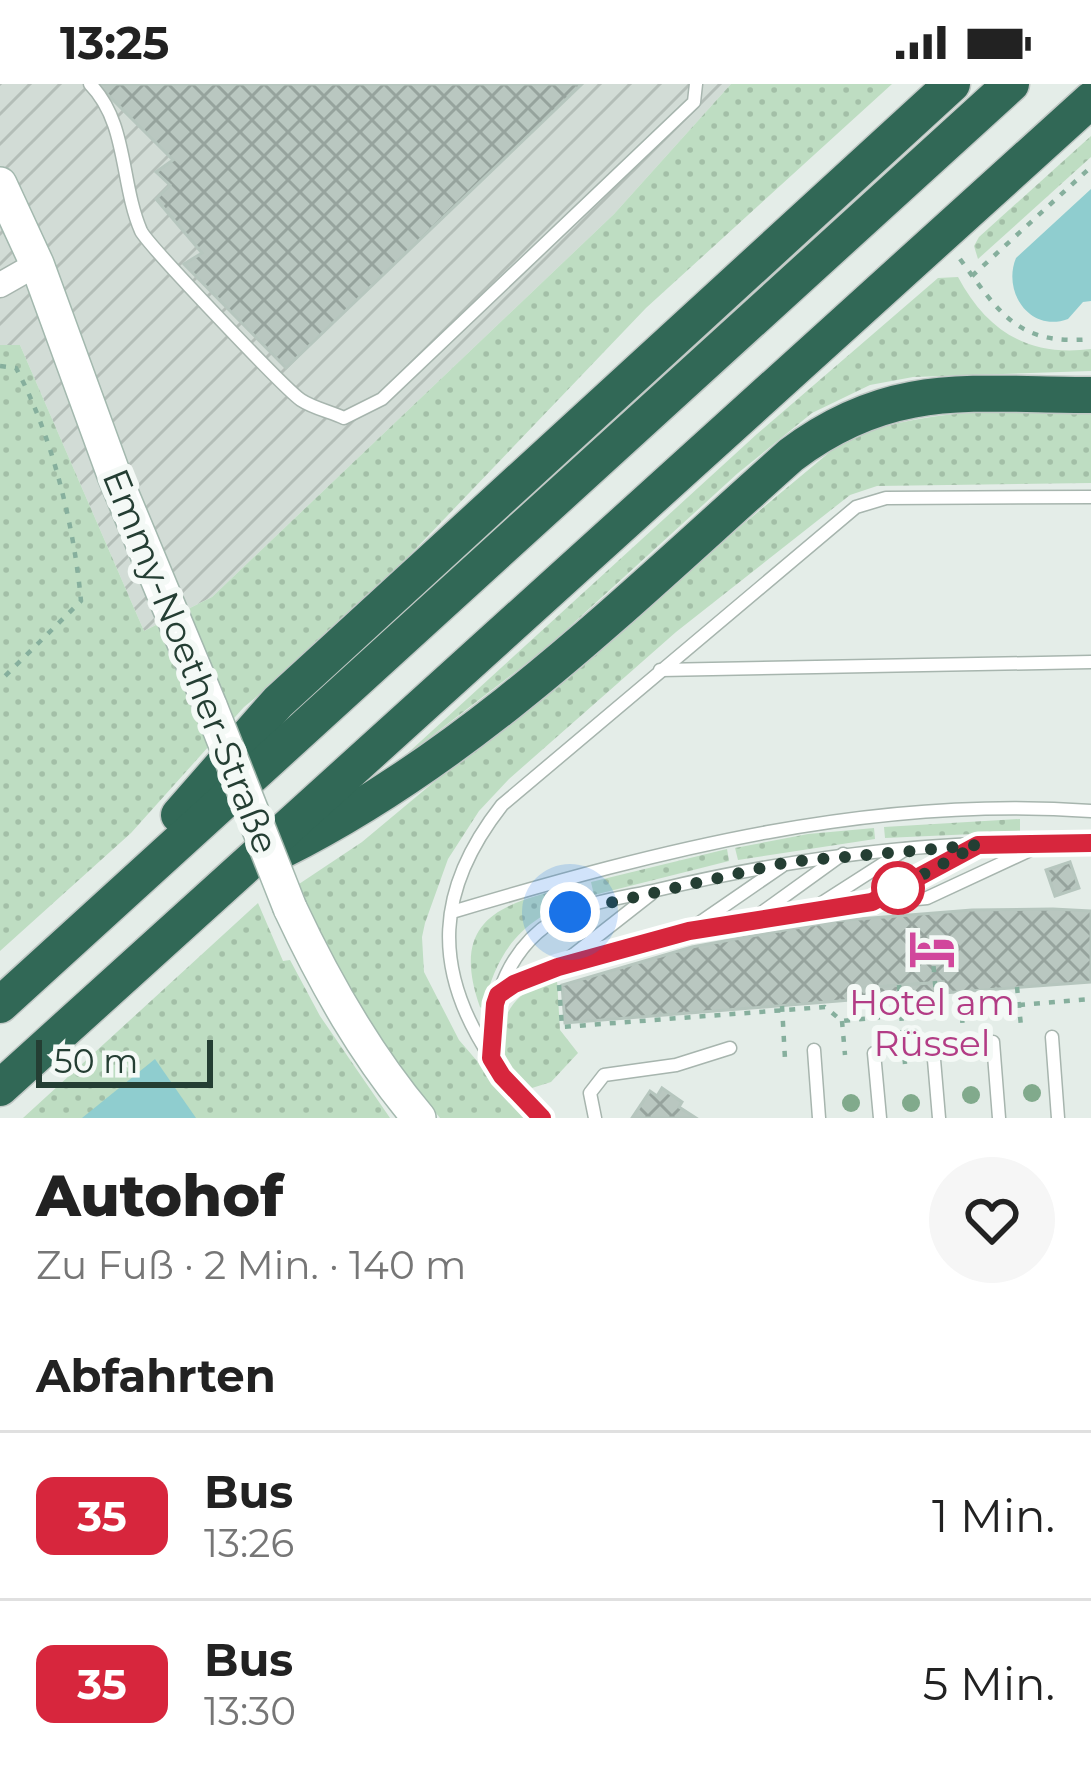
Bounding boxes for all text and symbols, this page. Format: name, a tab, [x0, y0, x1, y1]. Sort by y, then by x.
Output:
text: 13:25	[60, 15, 169, 70]
street label: Emmy-Noether-Straße	[94, 462, 288, 860]
unlabelled marker	[873, 863, 923, 913]
your location	[540, 882, 600, 942]
hotel icon: Hotel am Rüssel	[907, 924, 957, 974]
place label: Hotel am Rüssel	[849, 980, 1015, 1065]
scale bar	[36, 1034, 213, 1087]
text: 50 m	[54, 1041, 138, 1081]
button: heart	[929, 1157, 1055, 1283]
text: Autohof	[36, 1161, 283, 1230]
text: Zu Fuß · 2 Min. · 140 m	[36, 1241, 466, 1289]
text: Abfahrten	[36, 1348, 276, 1403]
text: Bus	[204, 1464, 293, 1519]
text: 1 Min.	[932, 1488, 1055, 1543]
text: 35	[77, 1490, 127, 1542]
text: 13:26	[204, 1519, 294, 1567]
text: Bus	[204, 1632, 293, 1687]
text: 5 Min.	[923, 1656, 1055, 1711]
text: 35	[77, 1658, 127, 1710]
text: 13:30	[204, 1687, 296, 1735]

